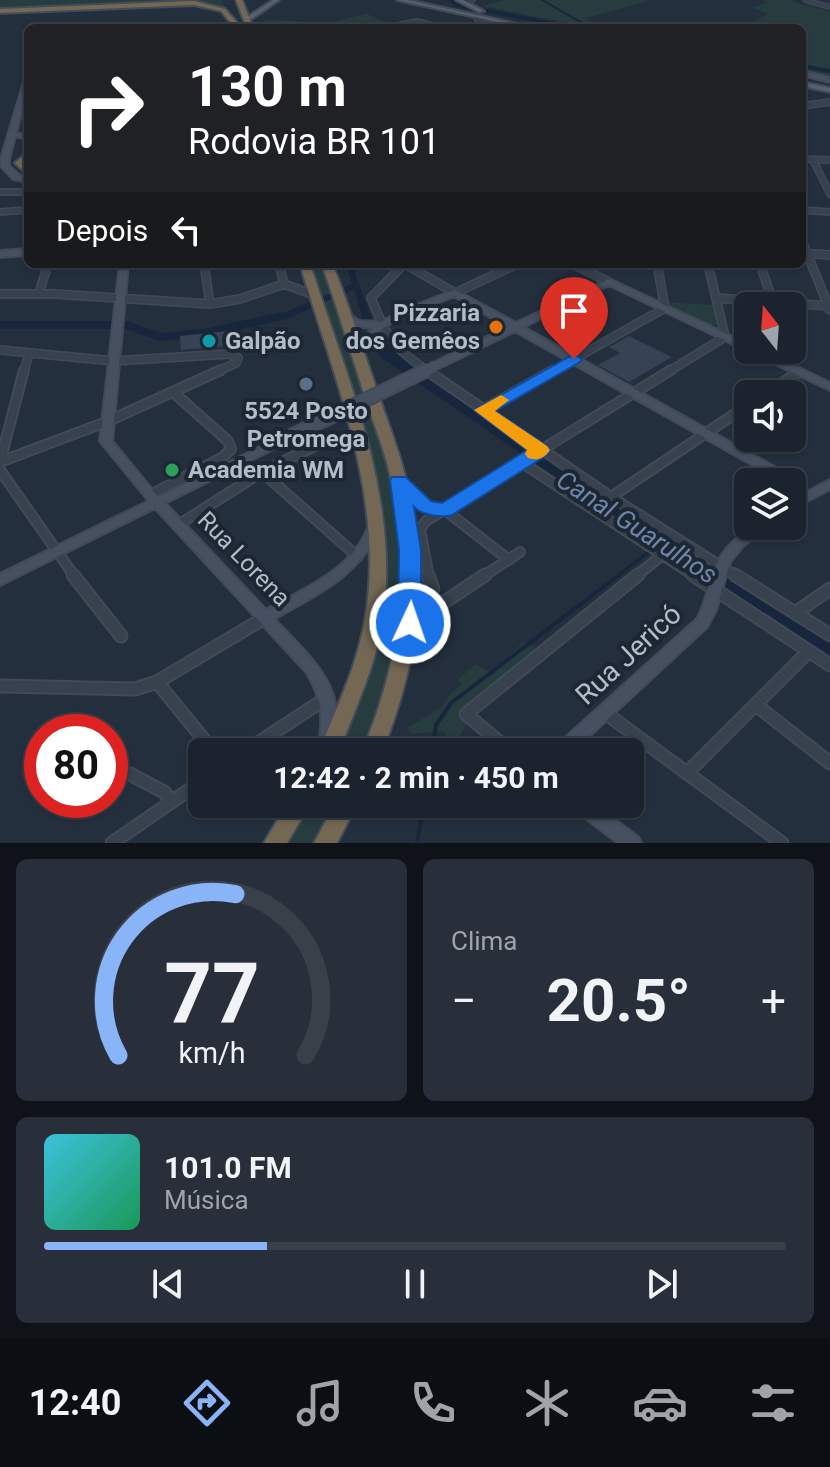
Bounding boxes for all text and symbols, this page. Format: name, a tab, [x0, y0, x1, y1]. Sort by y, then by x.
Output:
text: 130 m	[188, 54, 347, 120]
icon: right	[56, 56, 160, 160]
text: Rodovia BR 101	[188, 121, 440, 163]
icon: left	[164, 208, 208, 252]
text: Depois	[56, 213, 148, 248]
pin	[540, 277, 608, 359]
icon: arrive	[552, 289, 596, 333]
north arrow	[734, 292, 806, 364]
map controls	[734, 292, 806, 540]
place label: Pizzaria dos Gemêos	[346, 299, 480, 355]
marker: Pizzaria dos Gemêos	[487, 318, 505, 336]
place label: Galpão	[225, 327, 300, 355]
marker: Galpão	[200, 332, 218, 350]
marker: 5524 Posto Petromega	[297, 375, 315, 393]
button: sound	[734, 380, 806, 452]
place label: 5524 Posto Petromega	[244, 397, 368, 453]
place label: Academia WM	[188, 456, 344, 484]
marker: Academia WM	[163, 461, 181, 479]
water label: Canal Guarulhos	[551, 464, 723, 590]
button: layers	[734, 468, 806, 540]
street label: Rua Lorena	[192, 506, 296, 612]
position arrow	[368, 581, 452, 665]
street label: Rua Jericó	[569, 597, 688, 711]
speed limit sign: 80	[24, 714, 128, 818]
text: 12:42 · 2 min · 450 m	[273, 760, 559, 795]
text: Clima	[451, 926, 518, 956]
text: 77	[164, 945, 259, 1042]
text: 20.5°	[547, 965, 691, 1036]
text: −	[451, 975, 476, 1027]
text: +	[761, 975, 786, 1027]
text: km/h	[178, 1036, 245, 1070]
text: 101.0 FM	[164, 1150, 292, 1185]
text: Música	[164, 1185, 249, 1215]
icon: previous	[146, 1262, 190, 1306]
icon: pause	[393, 1262, 437, 1306]
icon: next	[640, 1262, 684, 1306]
icon: directions	[179, 1375, 235, 1431]
icon: music	[292, 1375, 348, 1431]
icon: phone	[405, 1375, 461, 1431]
icon: climate	[519, 1375, 575, 1431]
icon: car	[632, 1375, 688, 1431]
icon: filters	[745, 1375, 801, 1431]
text: 12:40	[29, 1382, 121, 1424]

